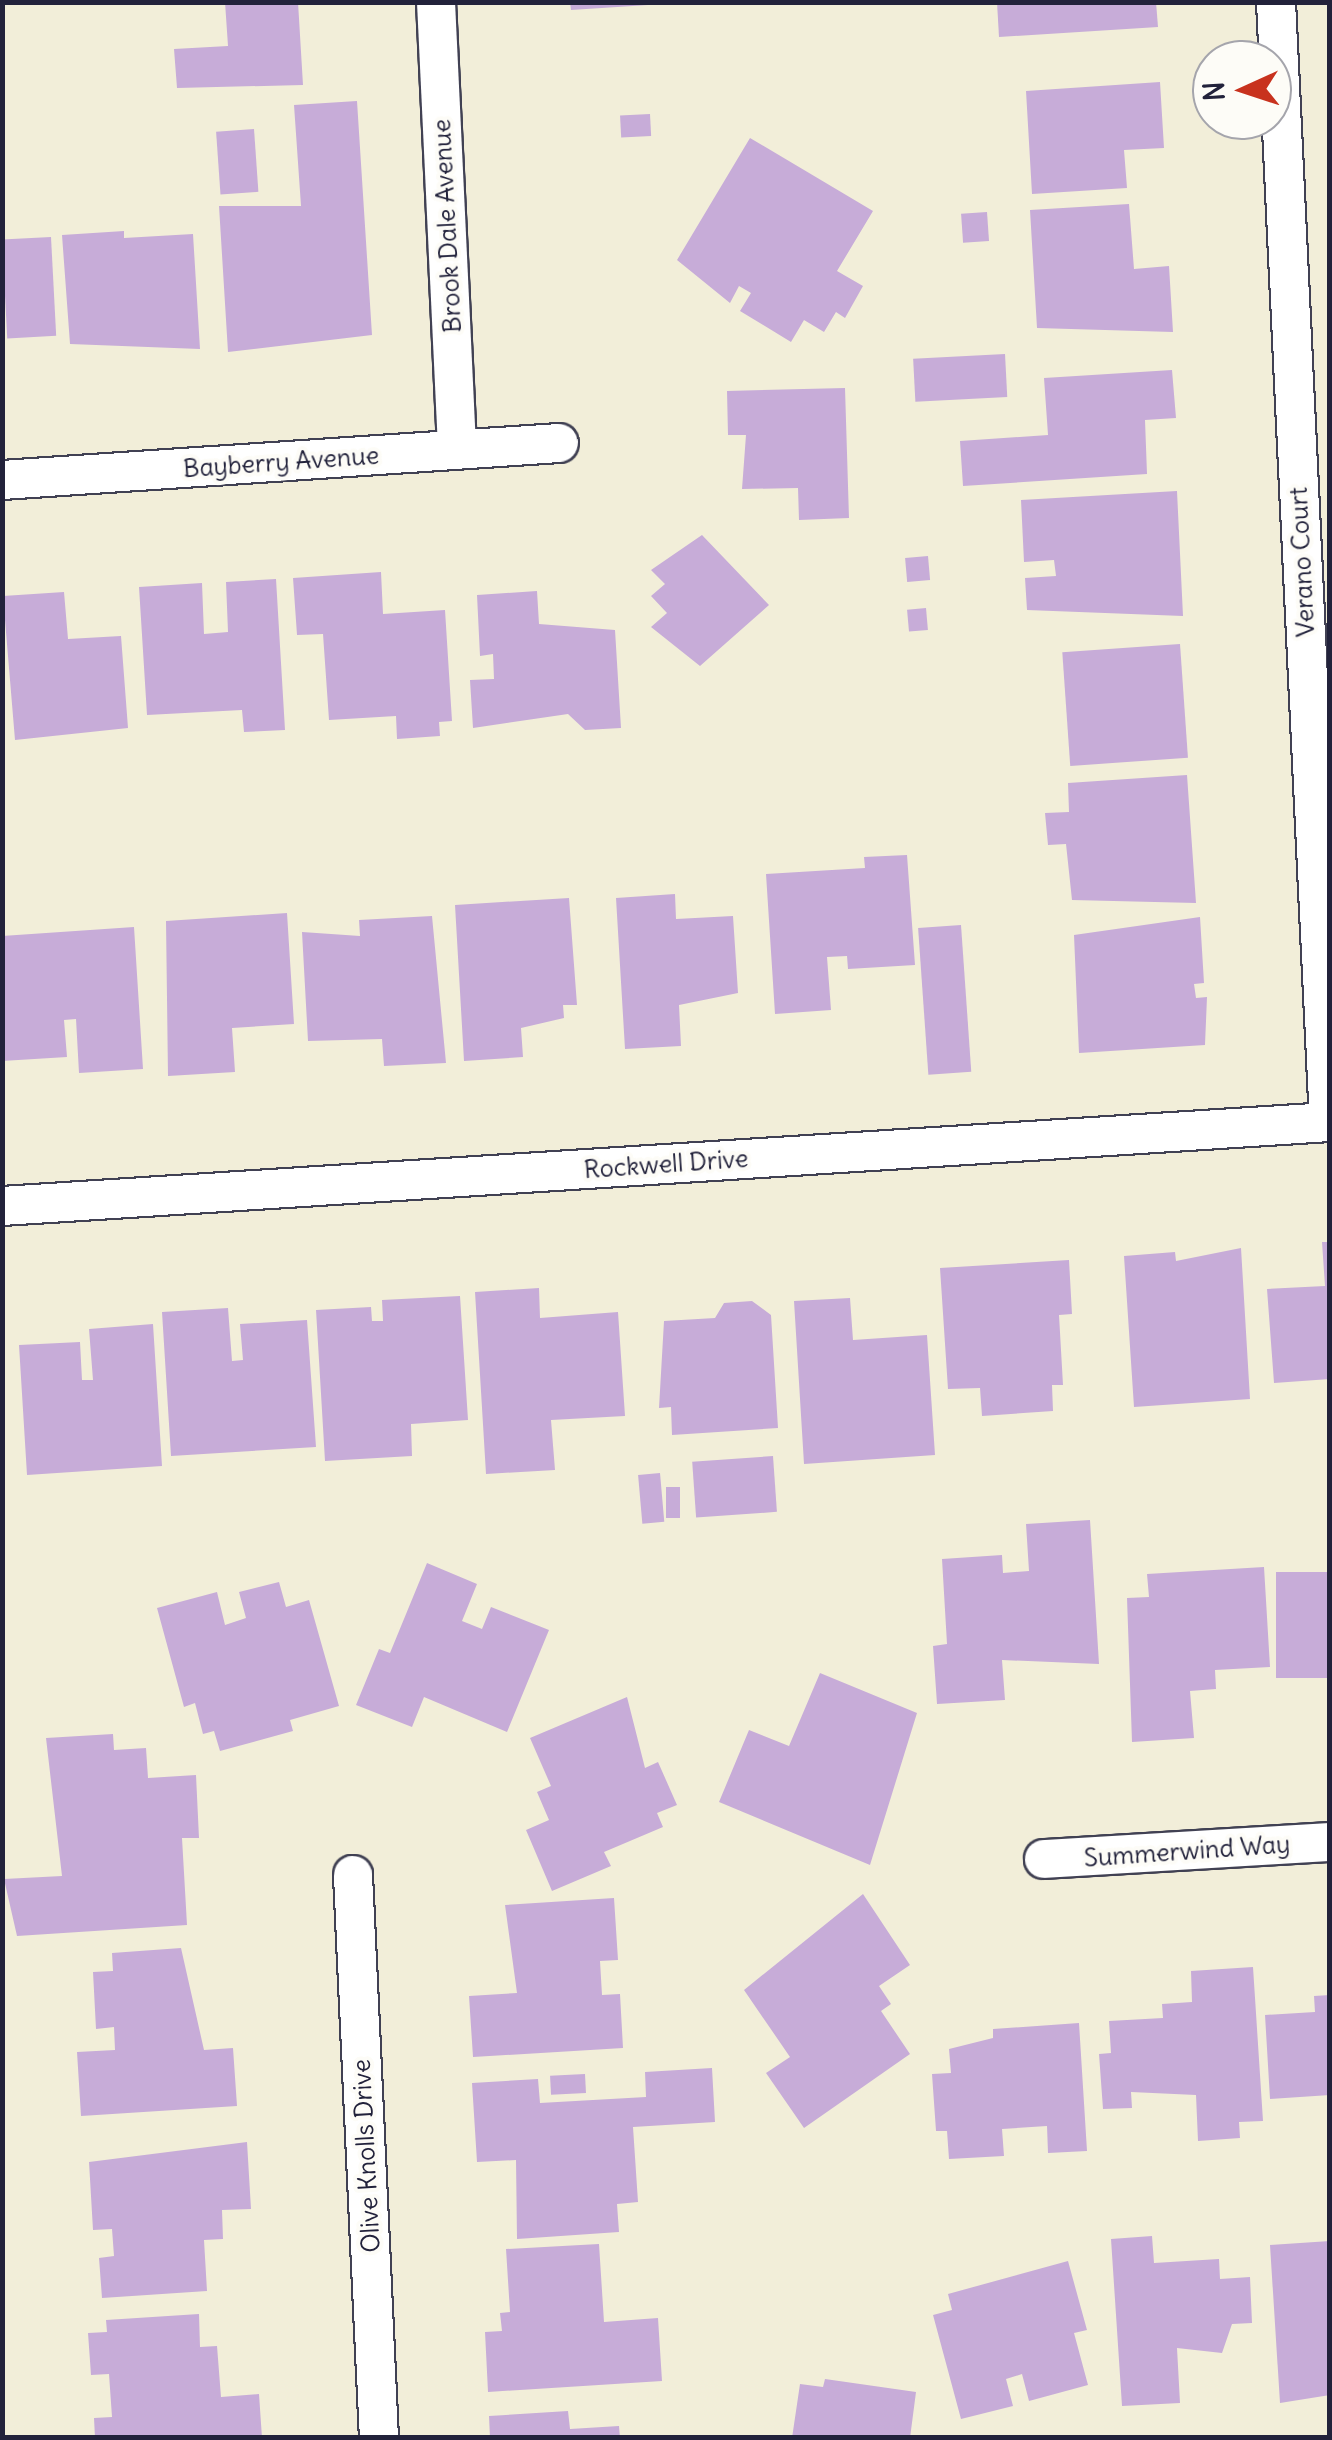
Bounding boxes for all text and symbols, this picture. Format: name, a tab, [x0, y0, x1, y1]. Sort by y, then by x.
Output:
north arrow	[1192, 40, 1292, 140]
text: N	[1196, 81, 1233, 102]
street label: Brook Dale Avenue	[426, 118, 468, 334]
street label: Bayberry Avenue	[182, 440, 380, 484]
street label: Verano Court	[1283, 486, 1321, 638]
street label: Rockwell Drive	[583, 1143, 749, 1185]
street label: Summerwind Way	[1083, 1829, 1291, 1873]
street label: Olive Knolls Drive	[346, 2058, 386, 2254]

